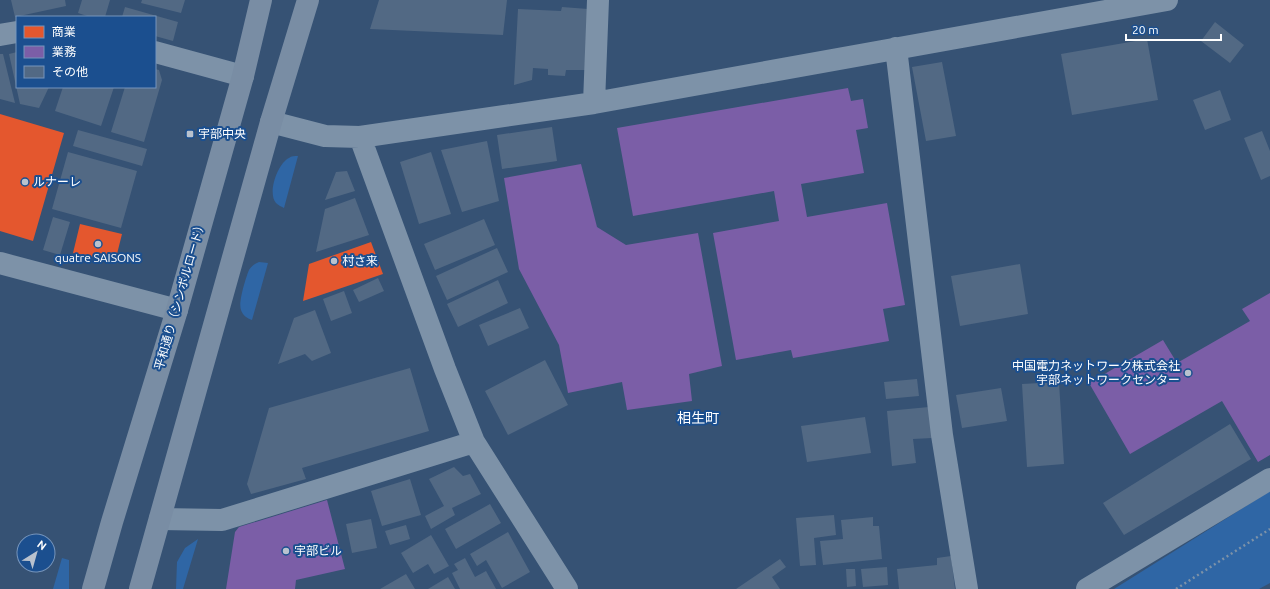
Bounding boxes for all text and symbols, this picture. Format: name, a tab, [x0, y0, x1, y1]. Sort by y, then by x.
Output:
legend	[16, 16, 156, 88]
scale bar	[1126, 16, 1221, 42]
text: 20 m	[1132, 23, 1159, 36]
text: 商業	[52, 25, 76, 38]
text: 業務	[52, 45, 76, 58]
text: その他	[52, 65, 88, 78]
place label: 宇部中央	[198, 127, 246, 140]
marker: 宇部中央	[185, 129, 195, 139]
place label: ルナーレ	[33, 175, 81, 188]
marker: ルナーレ	[20, 177, 30, 187]
street label: 平和通り（シンボルロード）	[152, 218, 207, 372]
marker: quatre SAISONS	[93, 239, 103, 249]
place label: quatre SAISONS	[55, 251, 141, 264]
place label: 村さ来	[342, 254, 378, 267]
marker: 村さ来	[329, 256, 339, 266]
place label: 中国電力ネットワーク株式会社 宇部ネットワークセンター	[1012, 359, 1180, 386]
marker: 中国電力ネットワーク株式会社 宇部ネットワークセンター	[1183, 368, 1193, 378]
district label: 相生町	[677, 410, 719, 426]
north arrow	[16, 533, 56, 573]
text: N	[35, 538, 49, 552]
place label: 宇部ビル	[294, 544, 342, 557]
marker: 宇部ビル	[281, 546, 291, 556]

